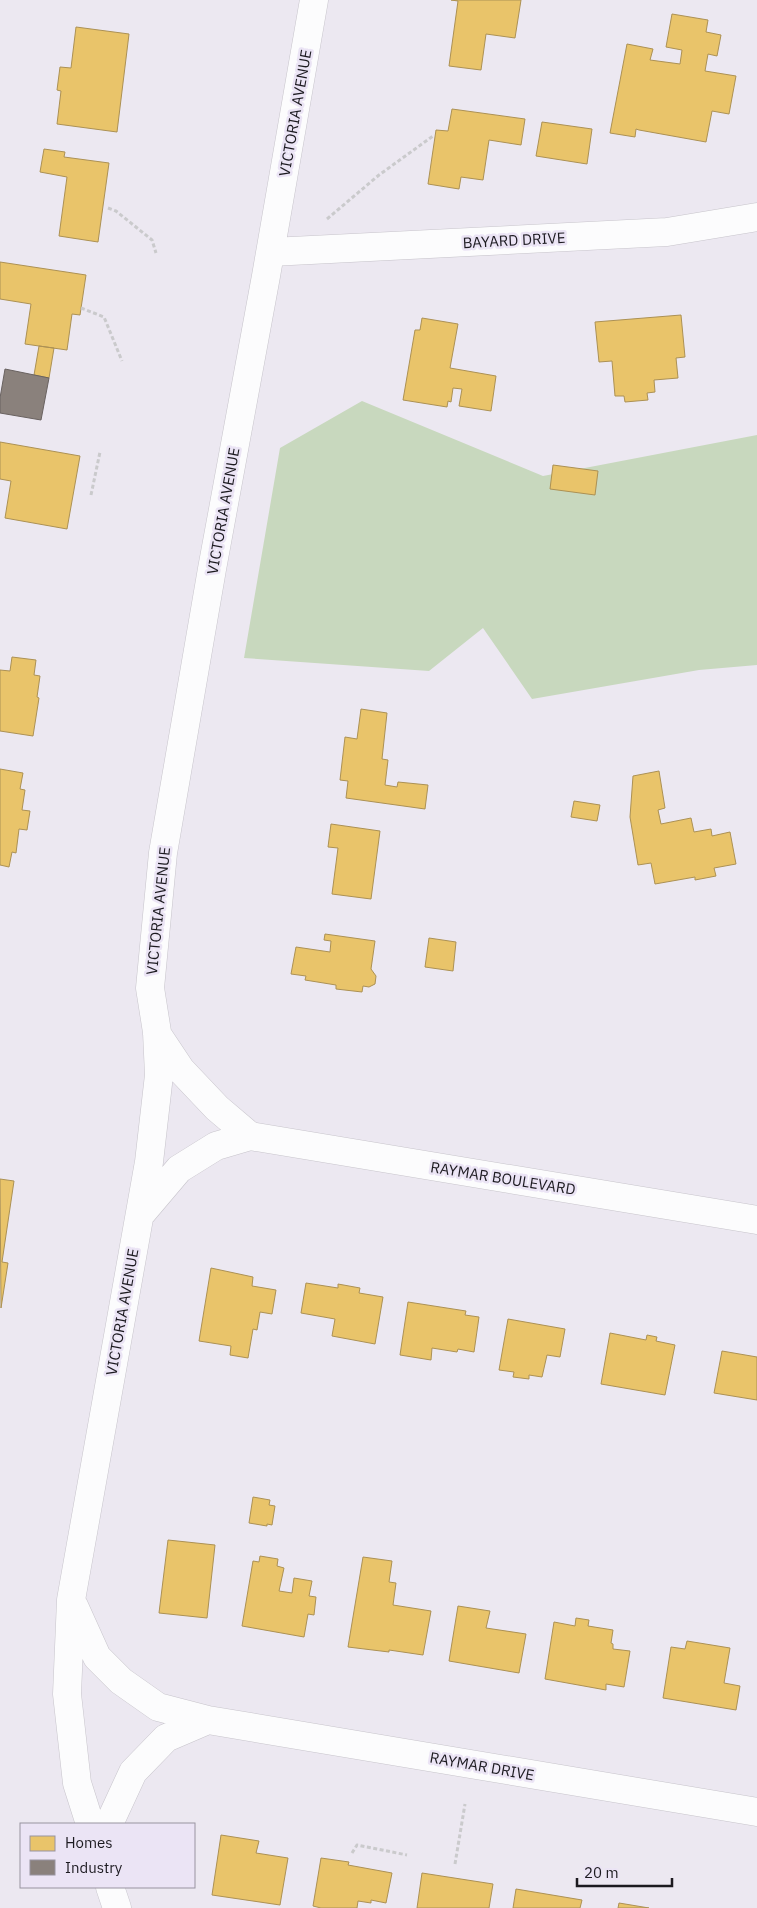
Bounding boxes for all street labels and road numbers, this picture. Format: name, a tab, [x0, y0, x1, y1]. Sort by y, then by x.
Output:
street label: VICTORIA AVENUE	[274, 48, 316, 178]
street label: BAYARD DRIVE	[462, 228, 566, 252]
street label: VICTORIA AVENUE	[202, 446, 244, 576]
street label: VICTORIA AVENUE	[142, 846, 174, 976]
street label: RAYMAR BOULEVARD	[429, 1157, 577, 1199]
street label: VICTORIA AVENUE	[101, 1247, 143, 1377]
street label: RAYMAR DRIVE	[428, 1747, 536, 1785]

